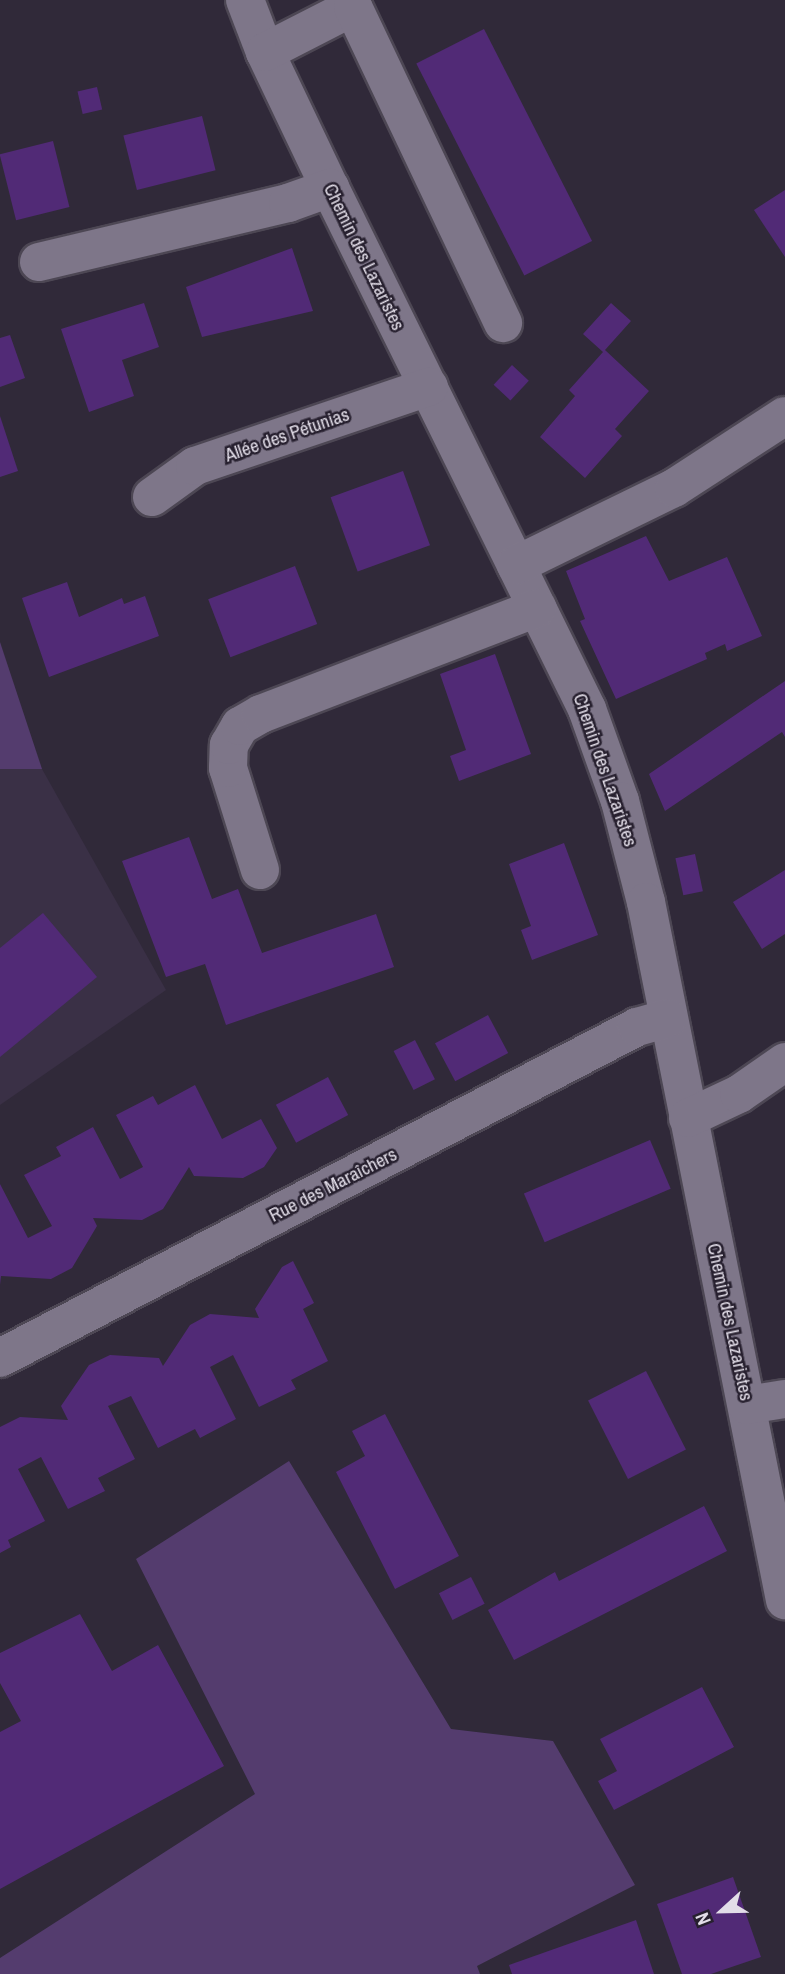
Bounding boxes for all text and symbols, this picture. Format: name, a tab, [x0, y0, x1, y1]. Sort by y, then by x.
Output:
street label: Chemin des Lazaristes	[319, 180, 409, 334]
street label: Allée des Pétunias	[222, 403, 352, 467]
street label: Chemin des Lazaristes	[568, 691, 642, 849]
street label: Rue des Maraîchers	[265, 1143, 401, 1227]
street label: Chemin des Lazaristes	[702, 1241, 758, 1403]
north arrow	[687, 1876, 757, 1946]
text: N	[688, 1909, 717, 1929]

